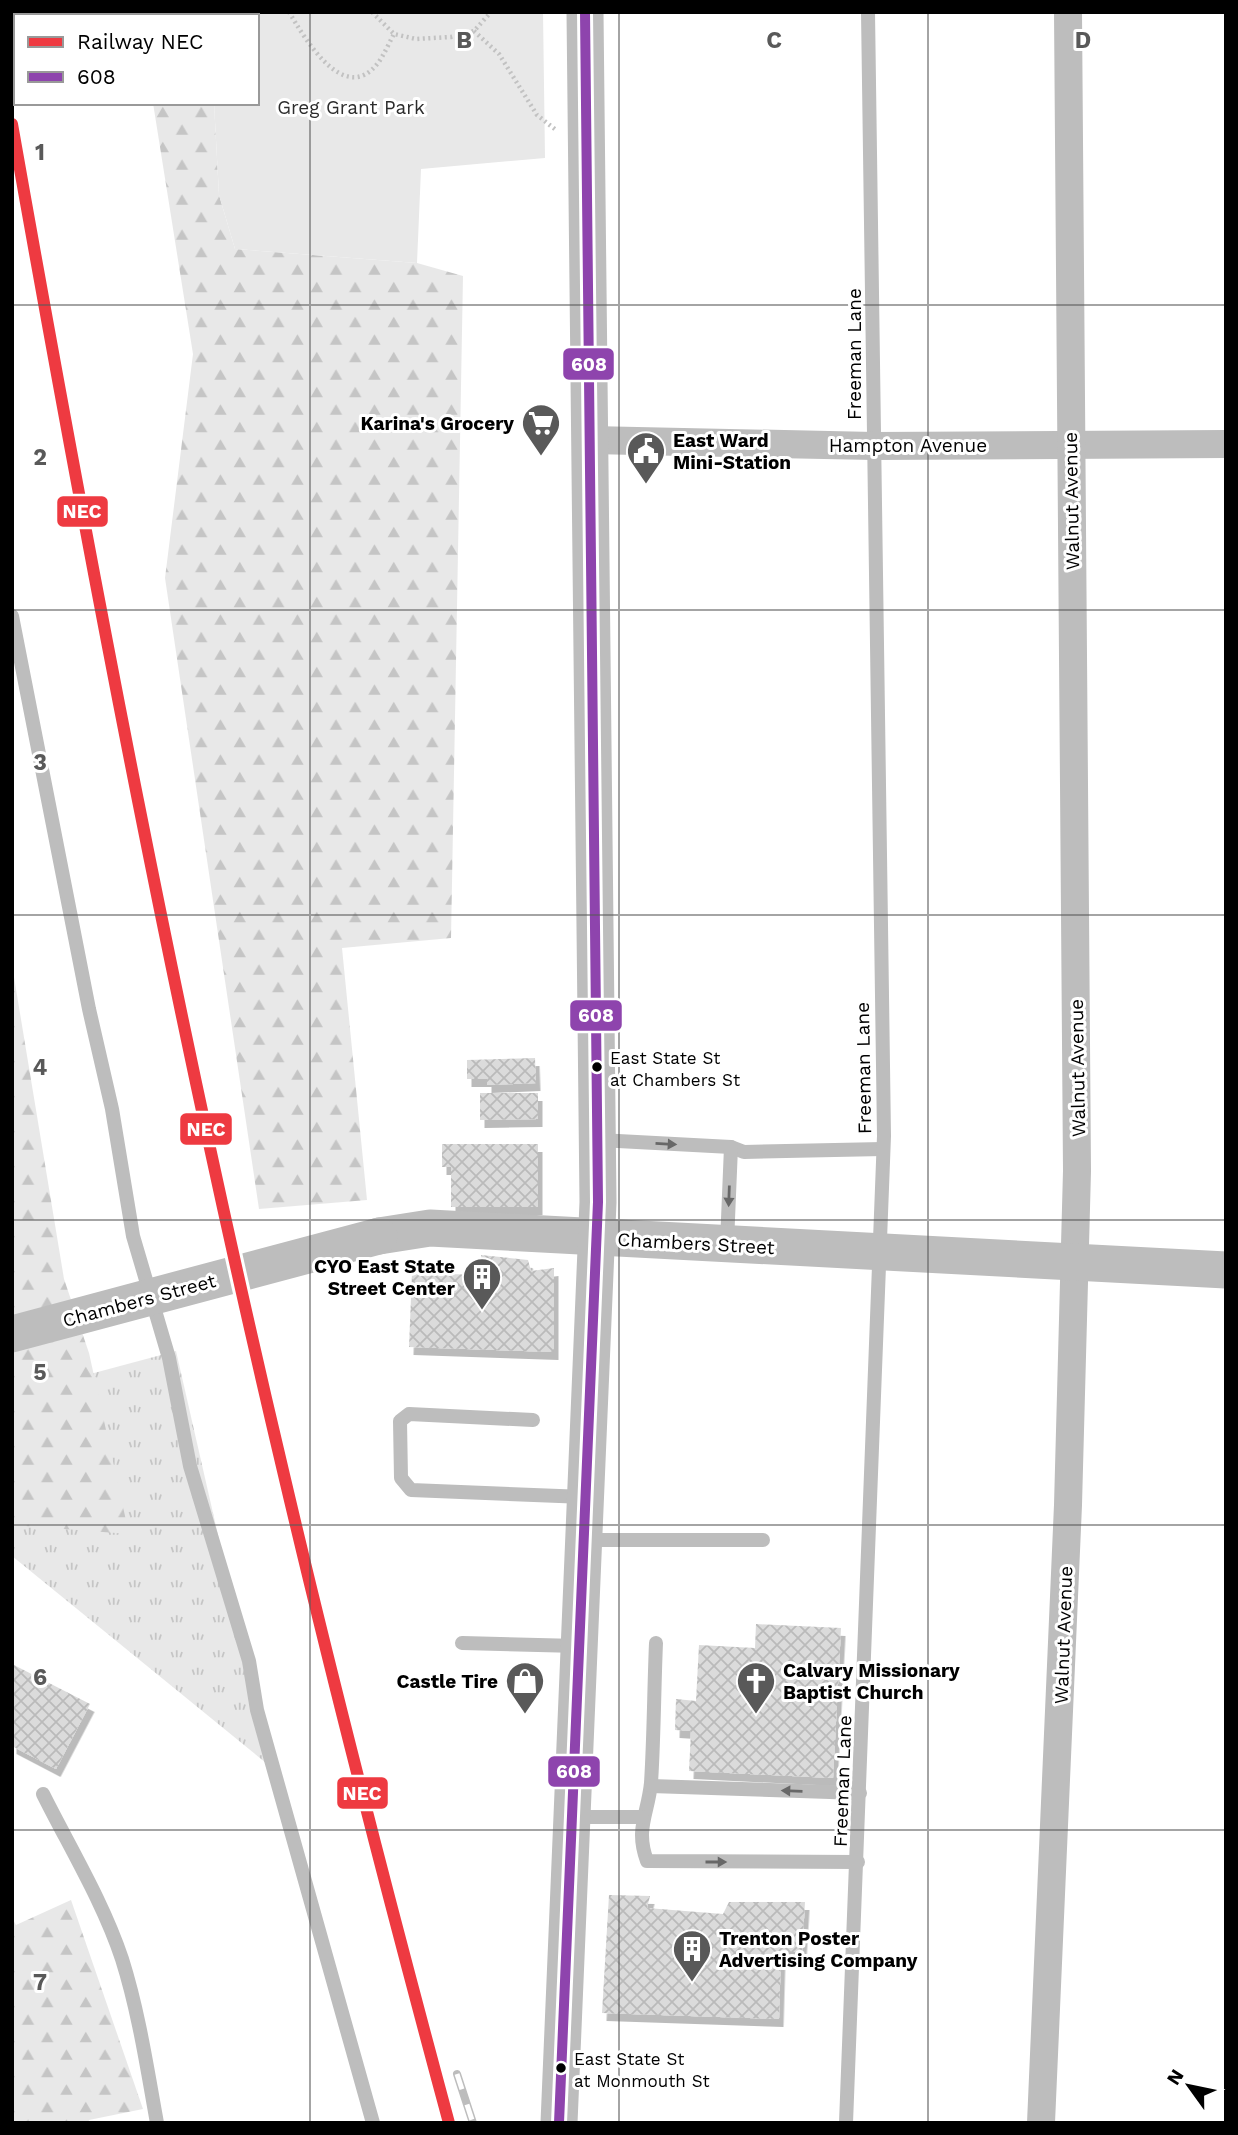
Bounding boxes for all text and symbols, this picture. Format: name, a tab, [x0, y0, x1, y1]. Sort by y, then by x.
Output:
legend	[14, 14, 259, 105]
text: B	[456, 27, 472, 54]
text: C	[766, 27, 782, 54]
text: D	[1075, 27, 1091, 54]
text: Railway NEC	[77, 29, 203, 54]
text: 608	[77, 64, 116, 89]
park label: Greg Grant Park	[277, 96, 425, 119]
text: 1	[35, 139, 45, 166]
street label: Freeman Lane	[843, 288, 866, 420]
line badge: 608	[562, 347, 615, 381]
text: 608	[571, 353, 607, 376]
supermarket icon: Karina's Grocery	[520, 402, 562, 457]
place label: Karina's Grocery	[360, 412, 514, 435]
place label: East Ward Mini-Station	[673, 429, 791, 474]
public building icon: East Ward Mini-Station	[625, 430, 667, 485]
street label: Walnut Avenue	[1059, 432, 1084, 570]
street label: Hampton Avenue	[829, 434, 987, 457]
text: 2	[33, 444, 47, 471]
line badge: NEC	[56, 495, 109, 528]
text: NEC	[63, 500, 102, 523]
text: 3	[33, 749, 47, 776]
line badge: 608	[569, 999, 623, 1032]
street label: Walnut Avenue	[1065, 999, 1090, 1137]
street label: Freeman Lane	[851, 1002, 876, 1134]
text: 608	[578, 1004, 614, 1027]
place label: East State St at Chambers St	[610, 1048, 740, 1090]
text: 4	[33, 1054, 48, 1081]
marker: East State St at Chambers St	[590, 1060, 604, 1074]
line badge: NEC	[179, 1112, 233, 1146]
text: NEC	[187, 1118, 226, 1141]
one-way arrow	[655, 1138, 677, 1149]
one-way arrow	[723, 1185, 734, 1207]
street label: Chambers Street	[617, 1228, 775, 1259]
place label: CYO East State Street Center	[314, 1255, 456, 1300]
building icon: CYO East State Street Center	[461, 1256, 503, 1311]
street label: Chambers Street	[60, 1269, 218, 1332]
text: 5	[33, 1359, 47, 1386]
street label: Walnut Avenue	[1050, 1565, 1077, 1705]
place label: Calvary Missionary Baptist Church	[783, 1659, 960, 1704]
shop icon: Castle Tire	[504, 1660, 546, 1715]
church icon: Calvary Missionary Baptist Church	[735, 1660, 777, 1715]
text: 6	[33, 1664, 47, 1691]
place label: Castle Tire	[397, 1670, 498, 1693]
street label: Freeman Lane	[829, 1715, 856, 1847]
line badge: 608	[547, 1755, 601, 1788]
text: 608	[556, 1760, 592, 1783]
line badge: NEC	[336, 1776, 389, 1810]
text: NEC	[343, 1782, 382, 1805]
one-way arrow	[781, 1785, 803, 1797]
one-way arrow	[705, 1856, 727, 1868]
place label: Trenton Poster Advertising Company	[719, 1927, 918, 1972]
building icon: Trenton Poster Advertising Company	[671, 1928, 713, 1983]
text: 7	[33, 1969, 47, 1996]
place label: East State St at Monmouth St	[574, 2049, 710, 2091]
north arrow	[1154, 2051, 1224, 2121]
marker: East State St at Monmouth St	[554, 2061, 568, 2075]
text: N	[1162, 2065, 1189, 2089]

